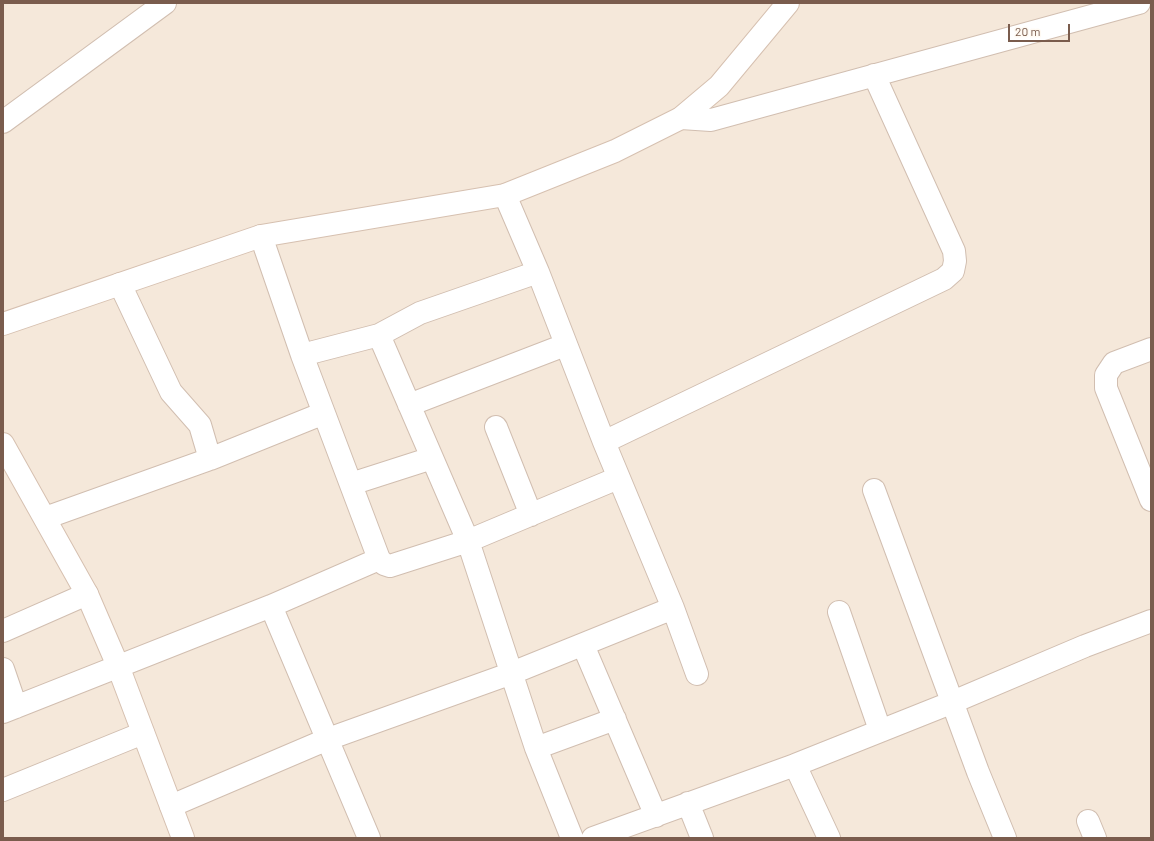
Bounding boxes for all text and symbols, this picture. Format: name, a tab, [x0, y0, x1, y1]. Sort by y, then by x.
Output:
scale bar	[1010, 16, 1072, 42]
text: 20 m	[1015, 24, 1041, 38]

